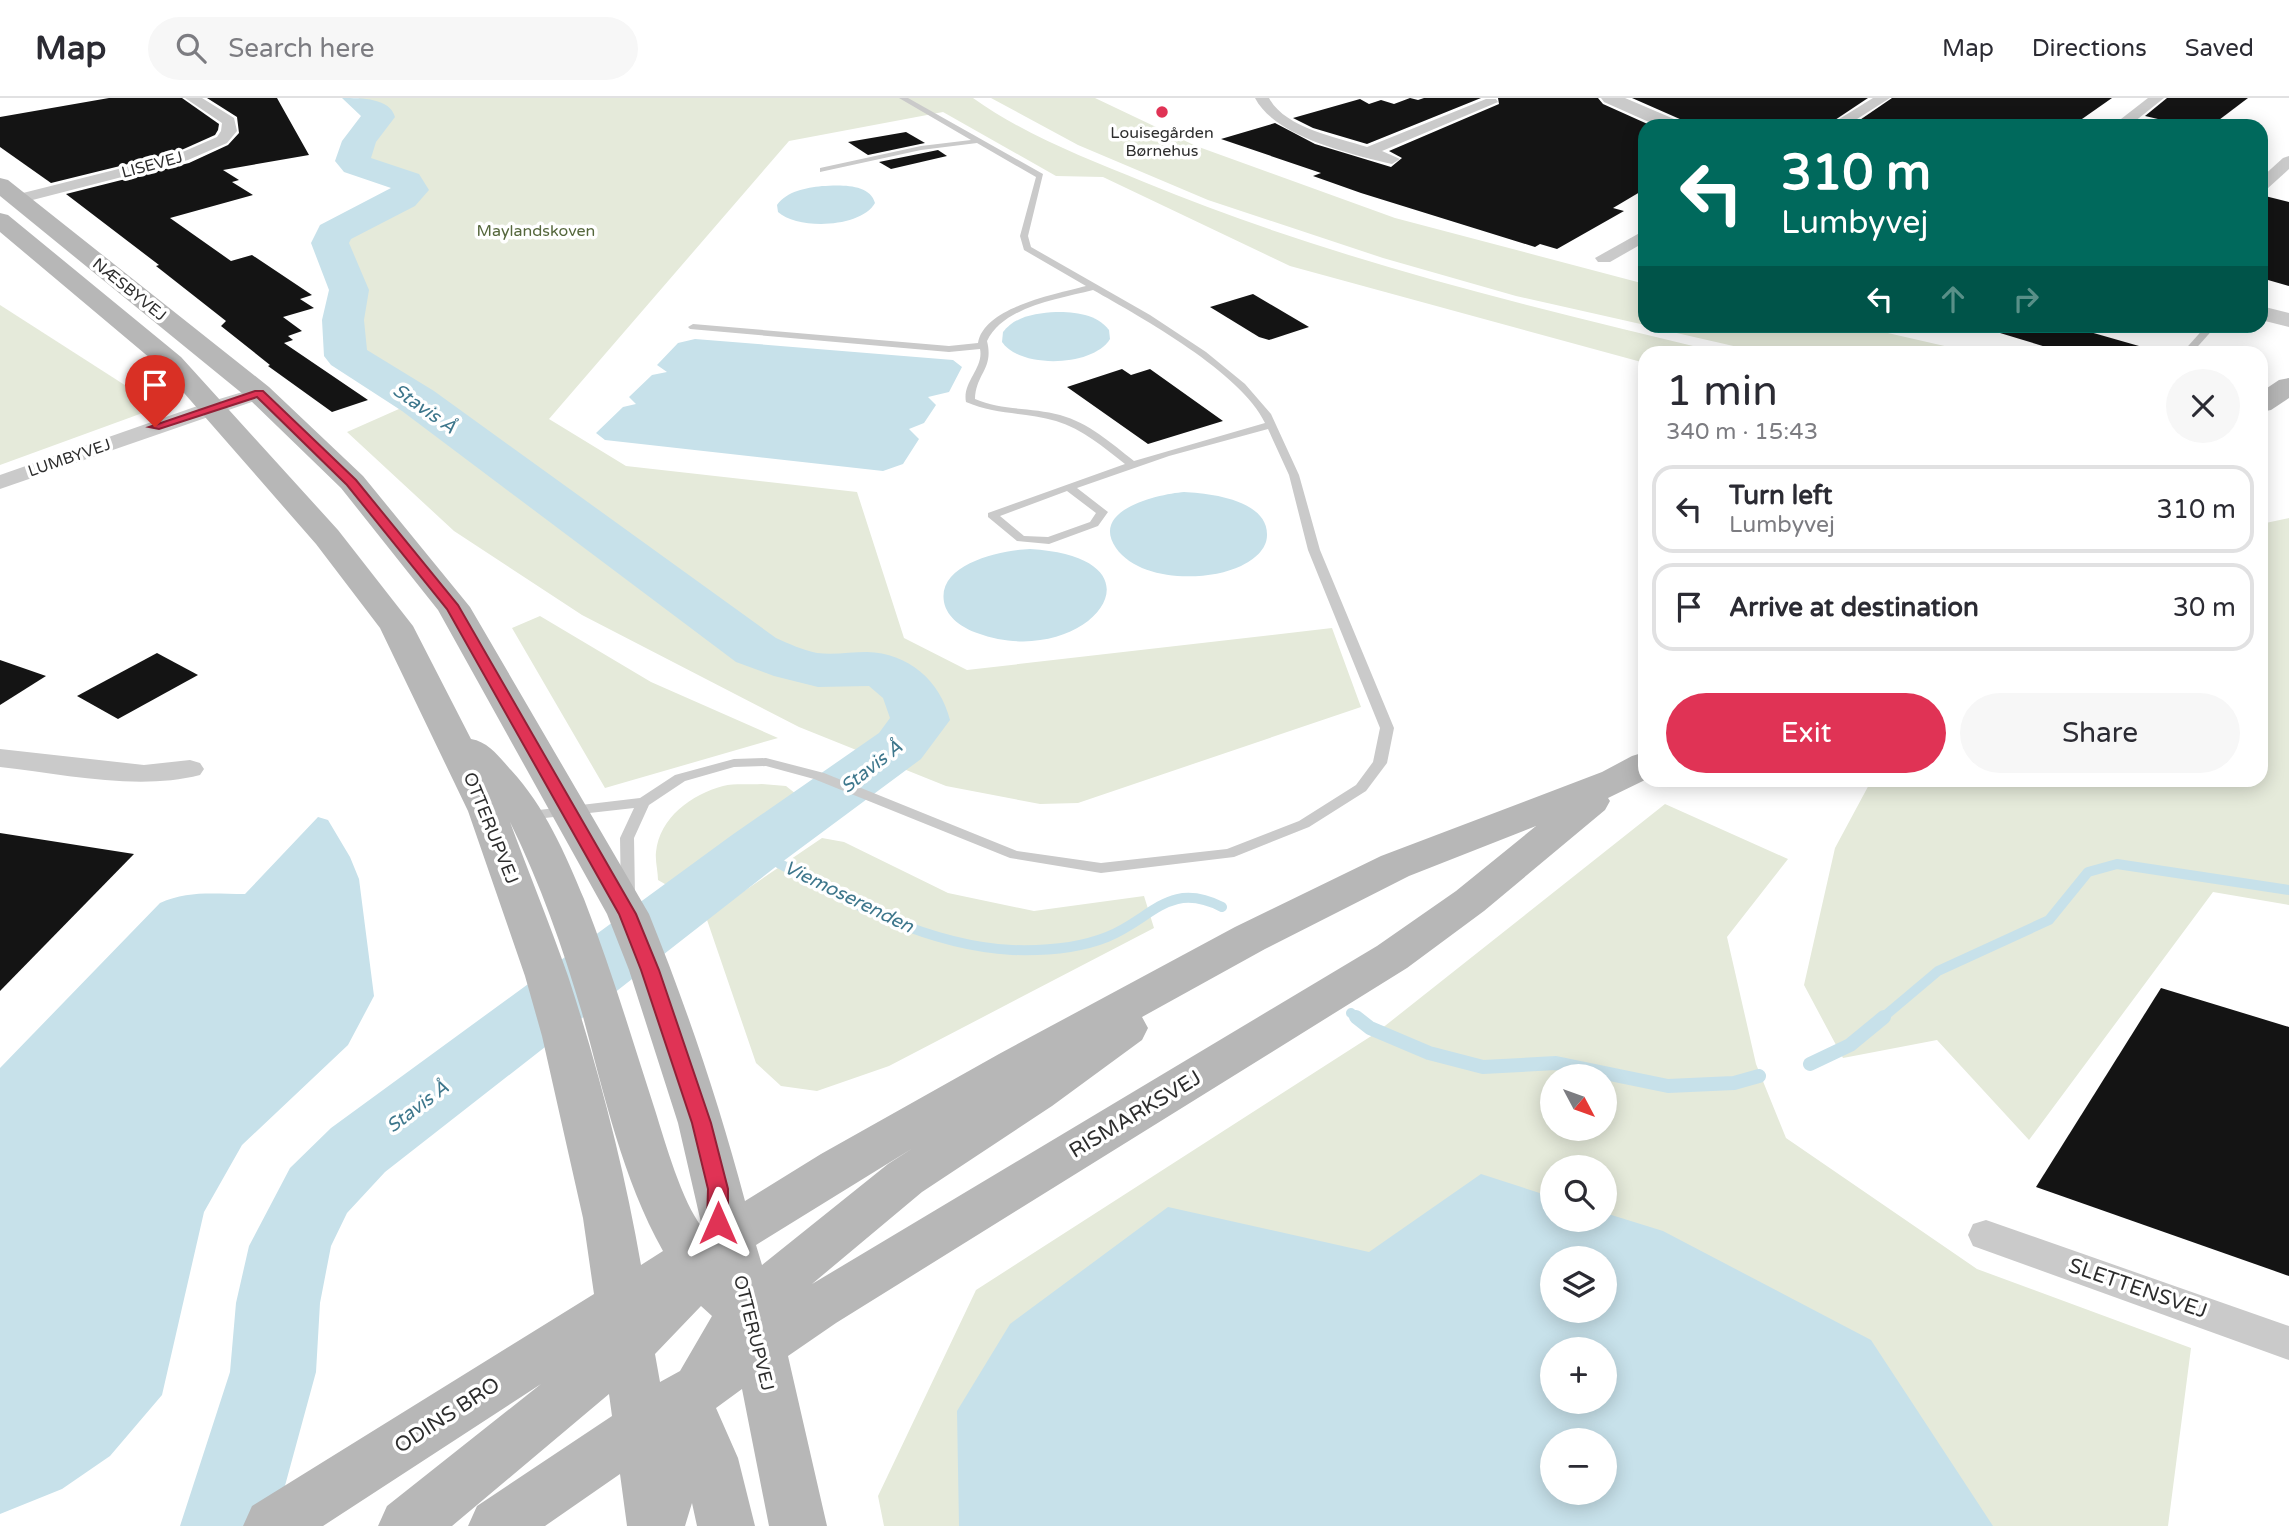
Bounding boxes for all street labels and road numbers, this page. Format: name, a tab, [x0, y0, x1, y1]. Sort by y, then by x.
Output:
street label: LISEVEJ	[119, 147, 185, 183]
street label: NÆSBYVEJ	[88, 254, 170, 326]
street label: LUMBYVEJ	[25, 434, 113, 481]
street label: OTTERUPVEJ	[459, 769, 523, 887]
street label: RISMARKSVEJ	[1065, 1065, 1206, 1164]
street label: SLETTENSVEJ	[2065, 1253, 2210, 1324]
street label: OTTERUPVEJ	[729, 1273, 779, 1393]
street label: ODINS BRO	[390, 1372, 505, 1459]

